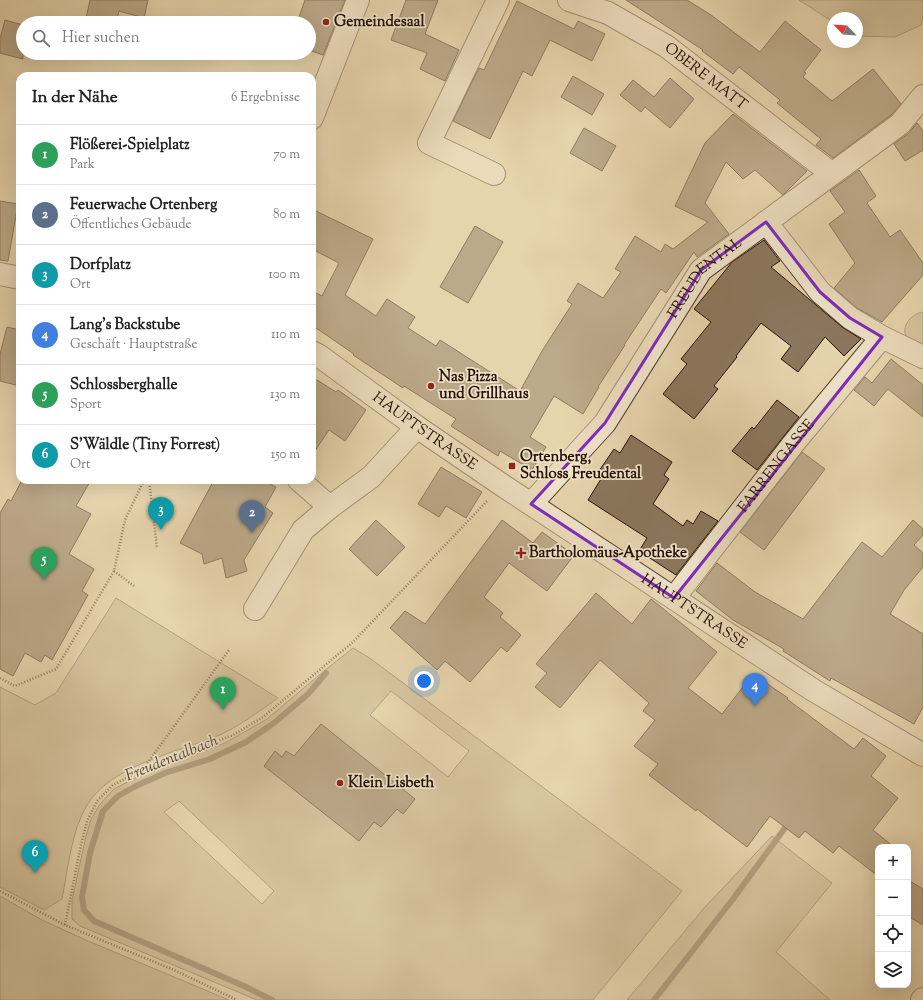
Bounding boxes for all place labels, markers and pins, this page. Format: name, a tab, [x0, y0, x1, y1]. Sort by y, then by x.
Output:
place label: Gemeindesaal	[334, 12, 426, 33]
marker: Gemeindesaal	[321, 17, 331, 27]
place label: Nas Pizza und Grillhaus	[439, 367, 529, 405]
marker: Nas Pizza und Grillhaus	[426, 381, 436, 391]
place label: Ortenberg, Schloss Freudental	[520, 447, 642, 485]
marker: Ortenberg, Schloss Freudental	[507, 461, 517, 471]
pin: 3	[148, 497, 174, 530]
pin: 2	[239, 500, 265, 533]
place label: Bartholomäus-Apotheke	[529, 543, 687, 564]
pin: 5	[31, 547, 57, 580]
marker: Bartholomäus-Apotheke	[516, 548, 526, 558]
pin: 4	[742, 673, 768, 706]
pin: 1	[210, 677, 236, 710]
place label: Klein Lisbeth	[348, 773, 435, 794]
marker: Klein Lisbeth	[335, 778, 345, 788]
pin: 6	[22, 840, 48, 873]

